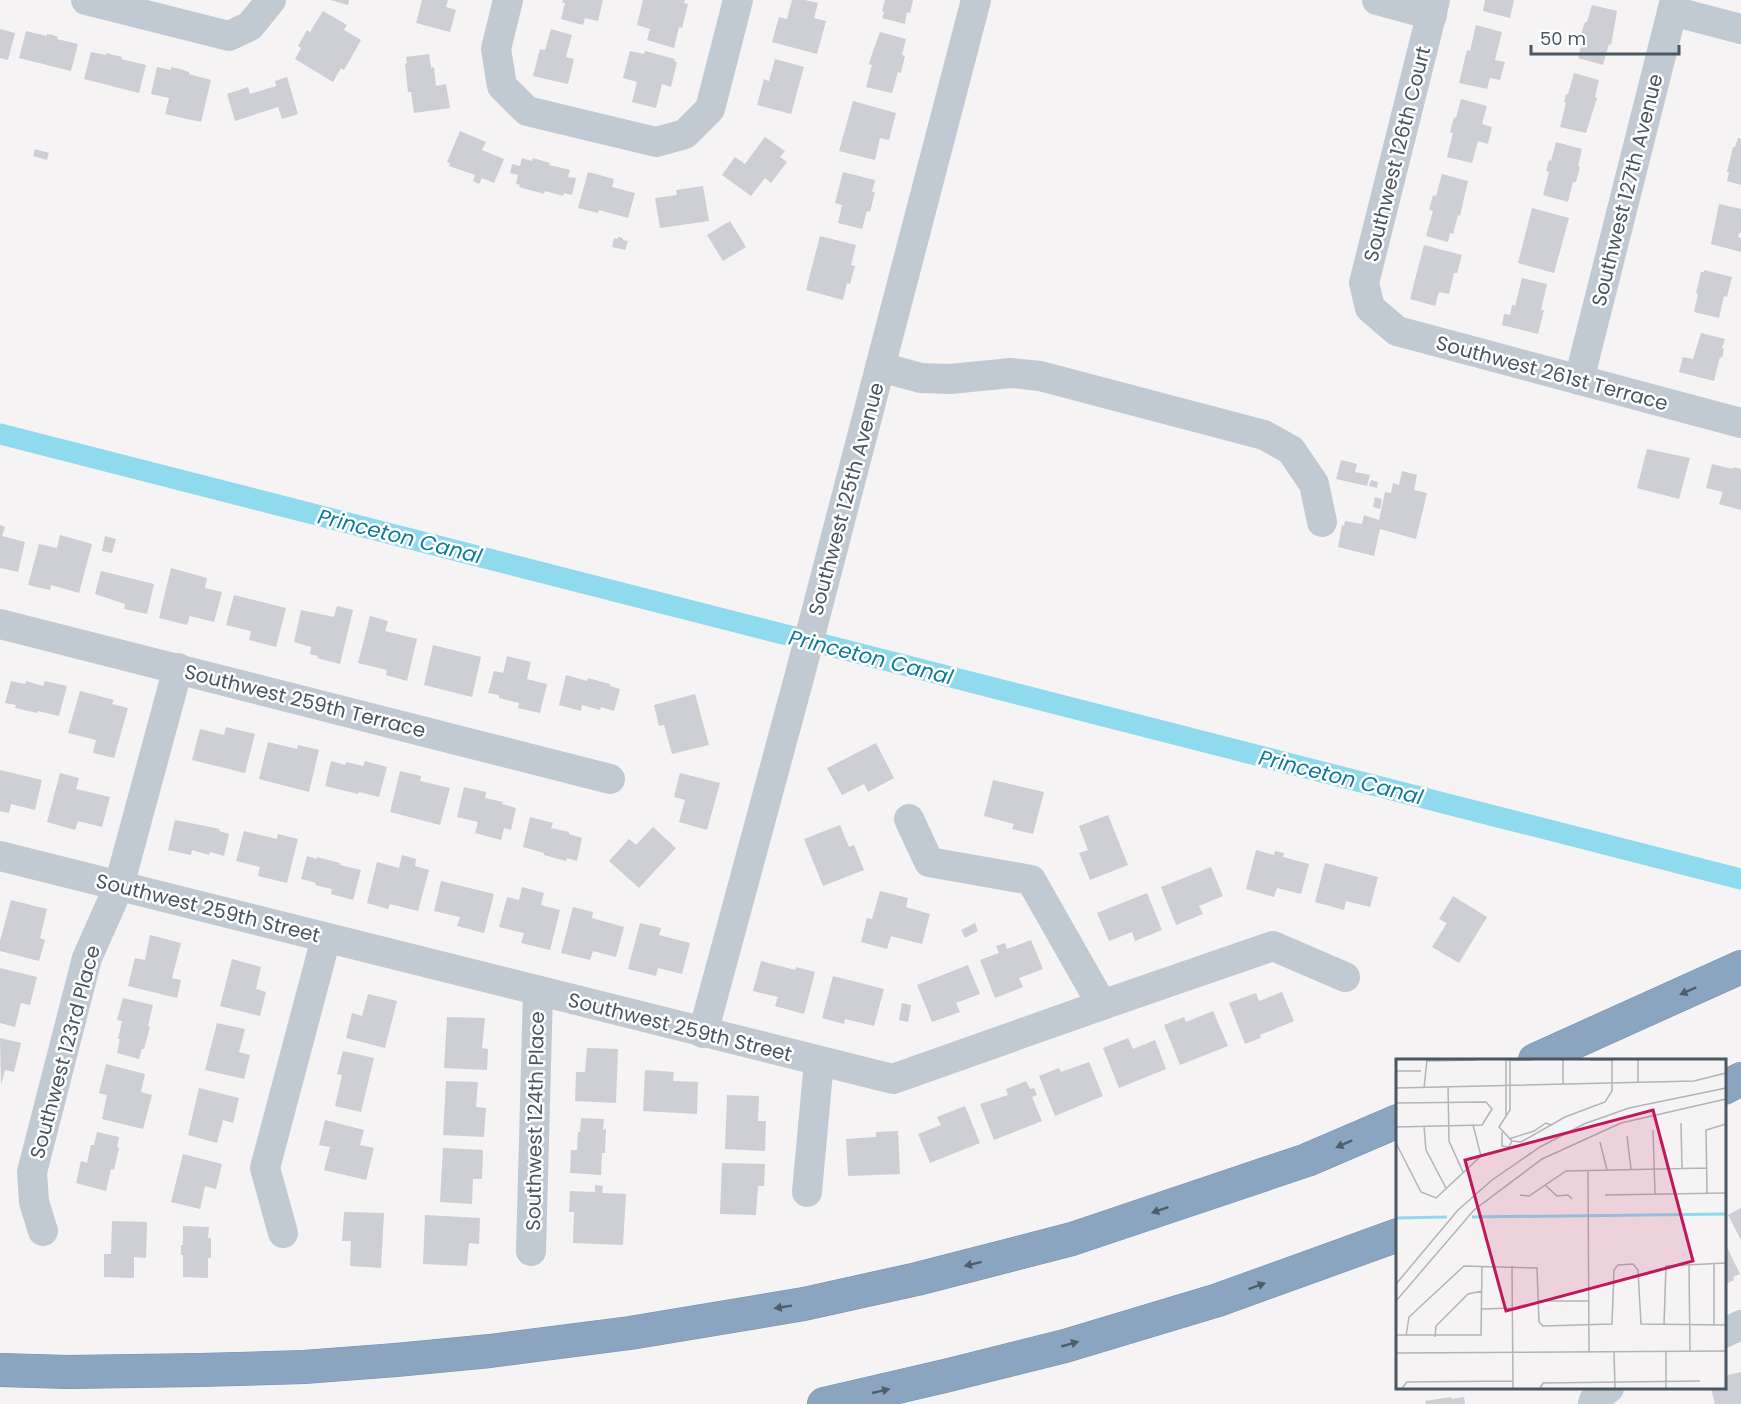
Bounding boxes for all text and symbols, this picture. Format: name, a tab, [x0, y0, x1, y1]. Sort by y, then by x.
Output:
scale bar	[1531, 18, 1680, 56]
text: 50 m	[1540, 26, 1586, 51]
street label: Southwest 126th Court	[1357, 43, 1437, 265]
street label: Southwest 127th Avenue	[1585, 71, 1669, 309]
street label: Southwest 261st Terrace	[1433, 329, 1671, 417]
street label: Southwest 125th Avenue	[801, 379, 891, 619]
water label: Princeton Canal	[315, 502, 486, 571]
water label: Princeton Canal	[786, 623, 957, 692]
street label: Southwest 259th Terrace	[182, 657, 428, 745]
water label: Princeton Canal	[1256, 743, 1427, 812]
street label: Southwest 259th Street	[93, 867, 323, 949]
street label: Southwest 123rd Place	[23, 942, 107, 1162]
street label: Southwest 259th Street	[565, 986, 795, 1068]
one-way arrow	[1679, 987, 1696, 996]
street label: Southwest 124th Place	[519, 1011, 551, 1231]
inset map	[1396, 1059, 1726, 1389]
one-way arrow	[1335, 1140, 1353, 1150]
one-way arrow	[1151, 1205, 1169, 1215]
one-way arrow	[964, 1260, 983, 1270]
one-way arrow	[1248, 1281, 1266, 1291]
one-way arrow	[774, 1303, 793, 1312]
one-way arrow	[1062, 1339, 1080, 1348]
one-way arrow	[872, 1386, 891, 1395]

